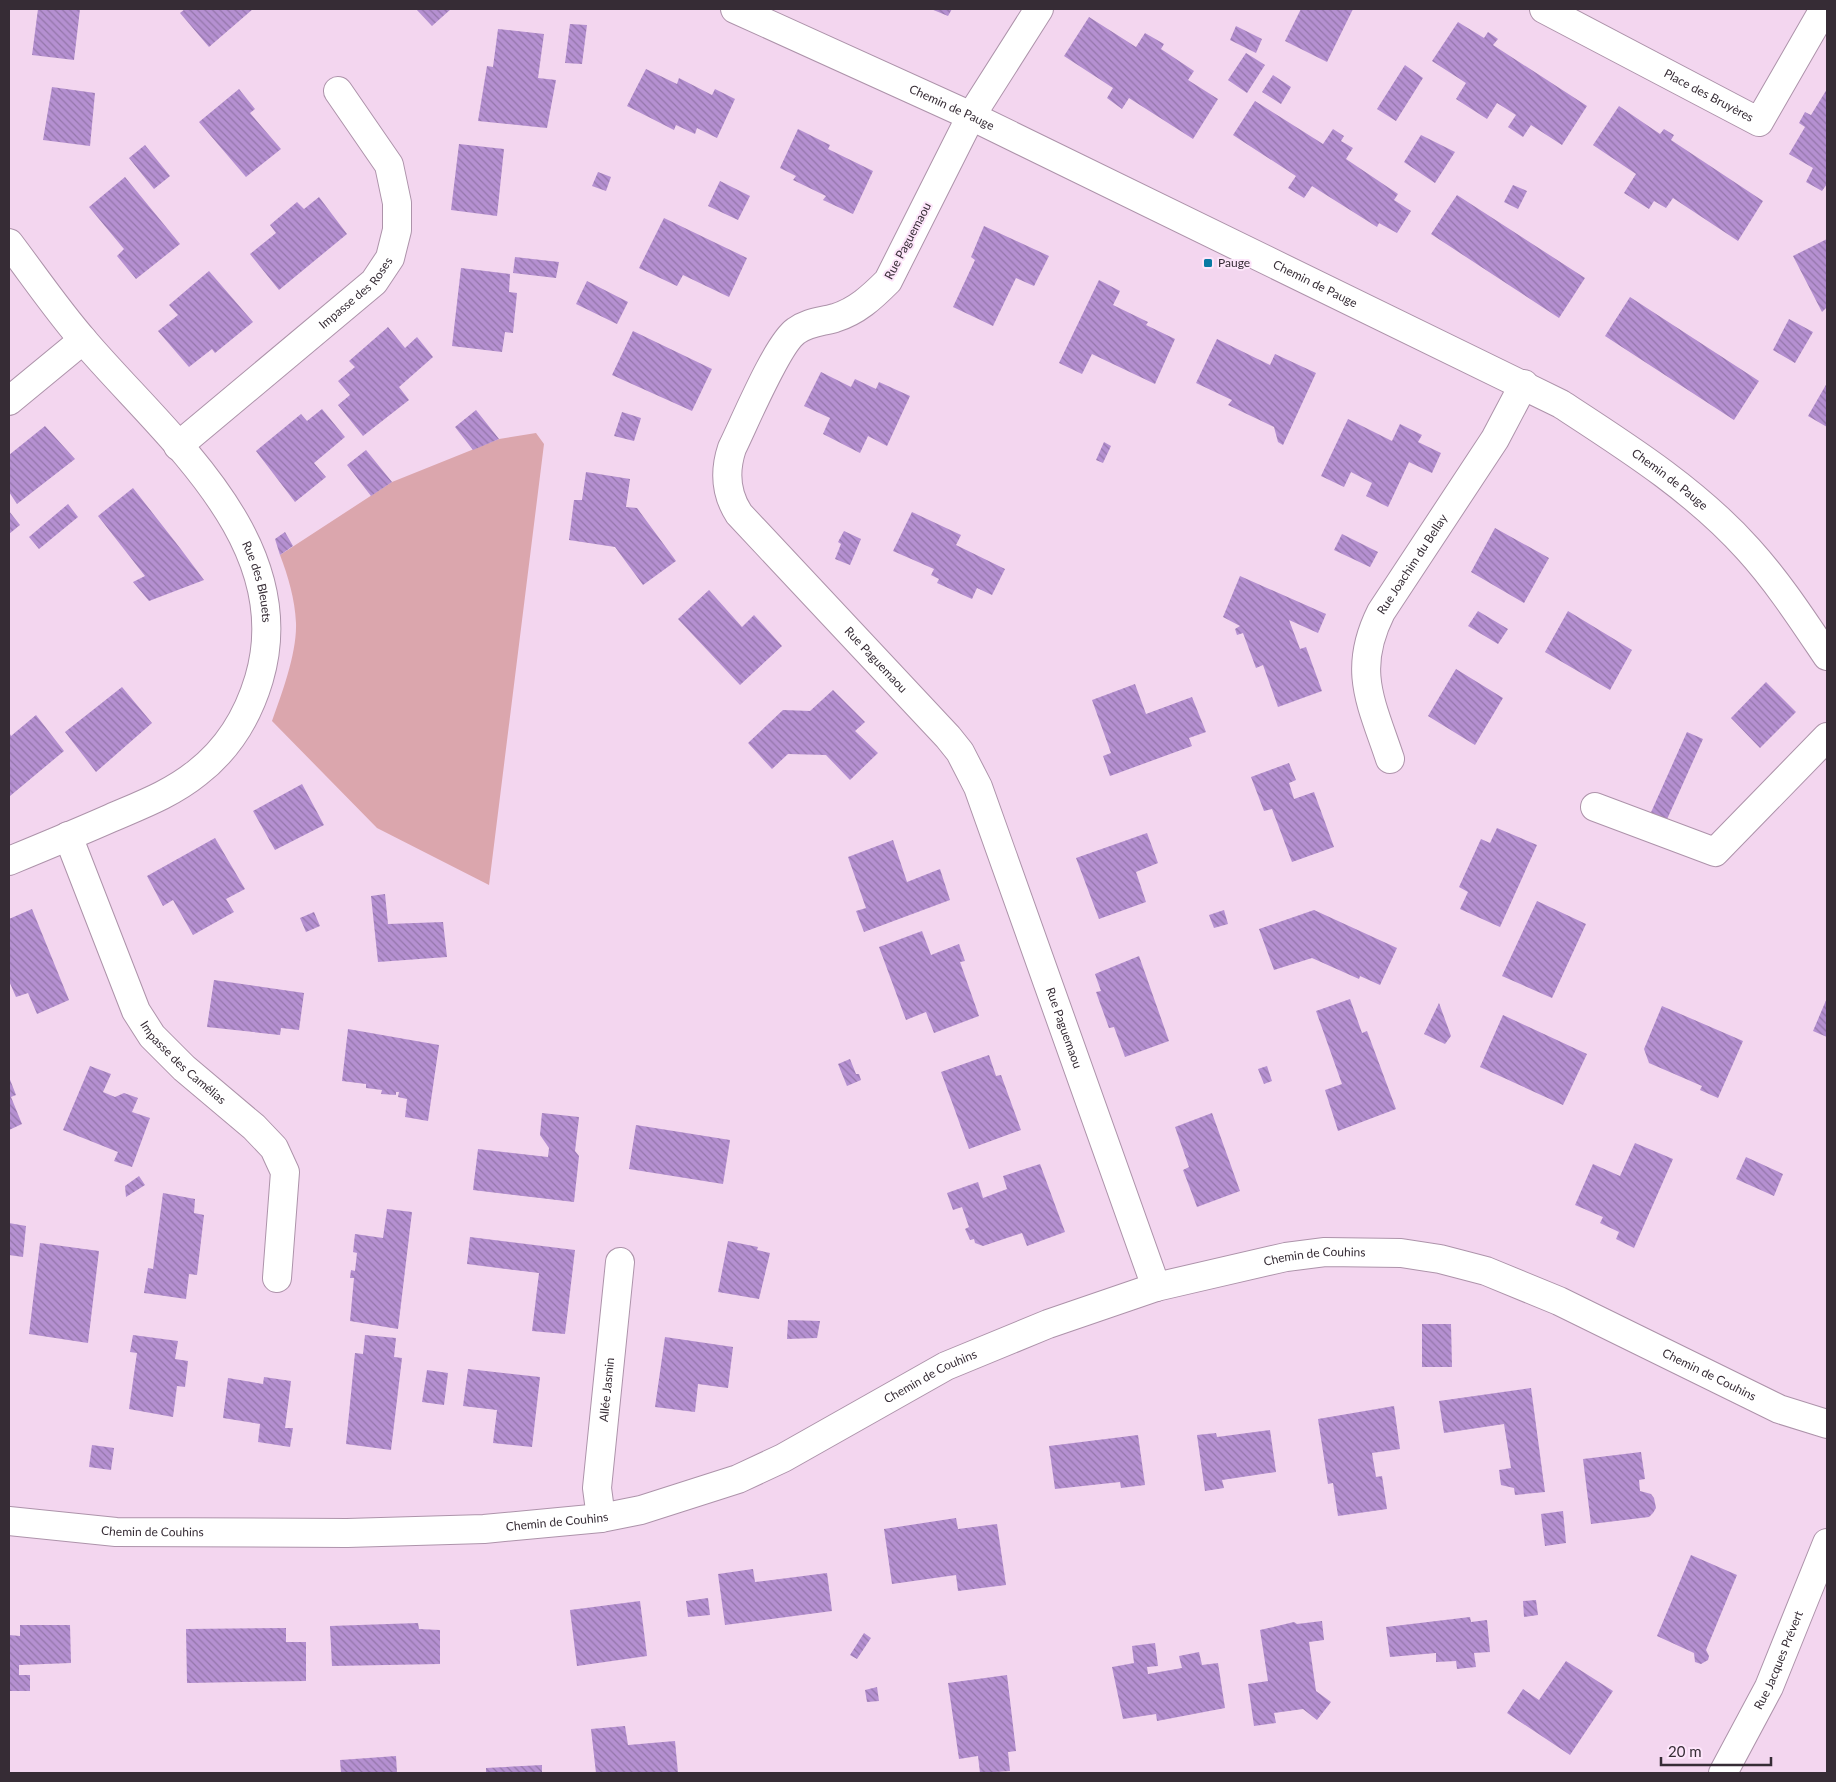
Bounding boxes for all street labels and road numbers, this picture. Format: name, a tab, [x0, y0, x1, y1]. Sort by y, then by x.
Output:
street label: Place des Bruyères	[1662, 65, 1756, 125]
street label: Chemin de Pauge	[907, 81, 997, 133]
street label: Rue Paguemaou	[881, 200, 934, 282]
street label: Impasse des Roses	[316, 254, 396, 332]
street label: Chemin de Pauge	[1271, 257, 1360, 310]
street label: Chemin de Pauge	[1629, 445, 1711, 513]
street label: Rue Joachim du Bellay	[1373, 510, 1451, 617]
street label: Rue des Bleuets	[239, 538, 274, 623]
street label: Rue Paguemaou	[842, 623, 911, 696]
street label: Rue Paguemaou	[1043, 985, 1086, 1070]
street label: Impasse des Camélias	[137, 1018, 229, 1107]
street label: Chemin de Couhins	[1262, 1244, 1366, 1269]
street label: Chemin de Couhins	[1660, 1345, 1759, 1404]
street label: Chemin de Couhins	[881, 1346, 979, 1406]
street label: Allée Jasmin	[596, 1357, 617, 1423]
street label: Chemin de Couhins	[505, 1509, 609, 1534]
street label: Chemin de Couhins	[100, 1523, 204, 1539]
street label: Rue Jacques Prévert	[1750, 1608, 1806, 1712]

